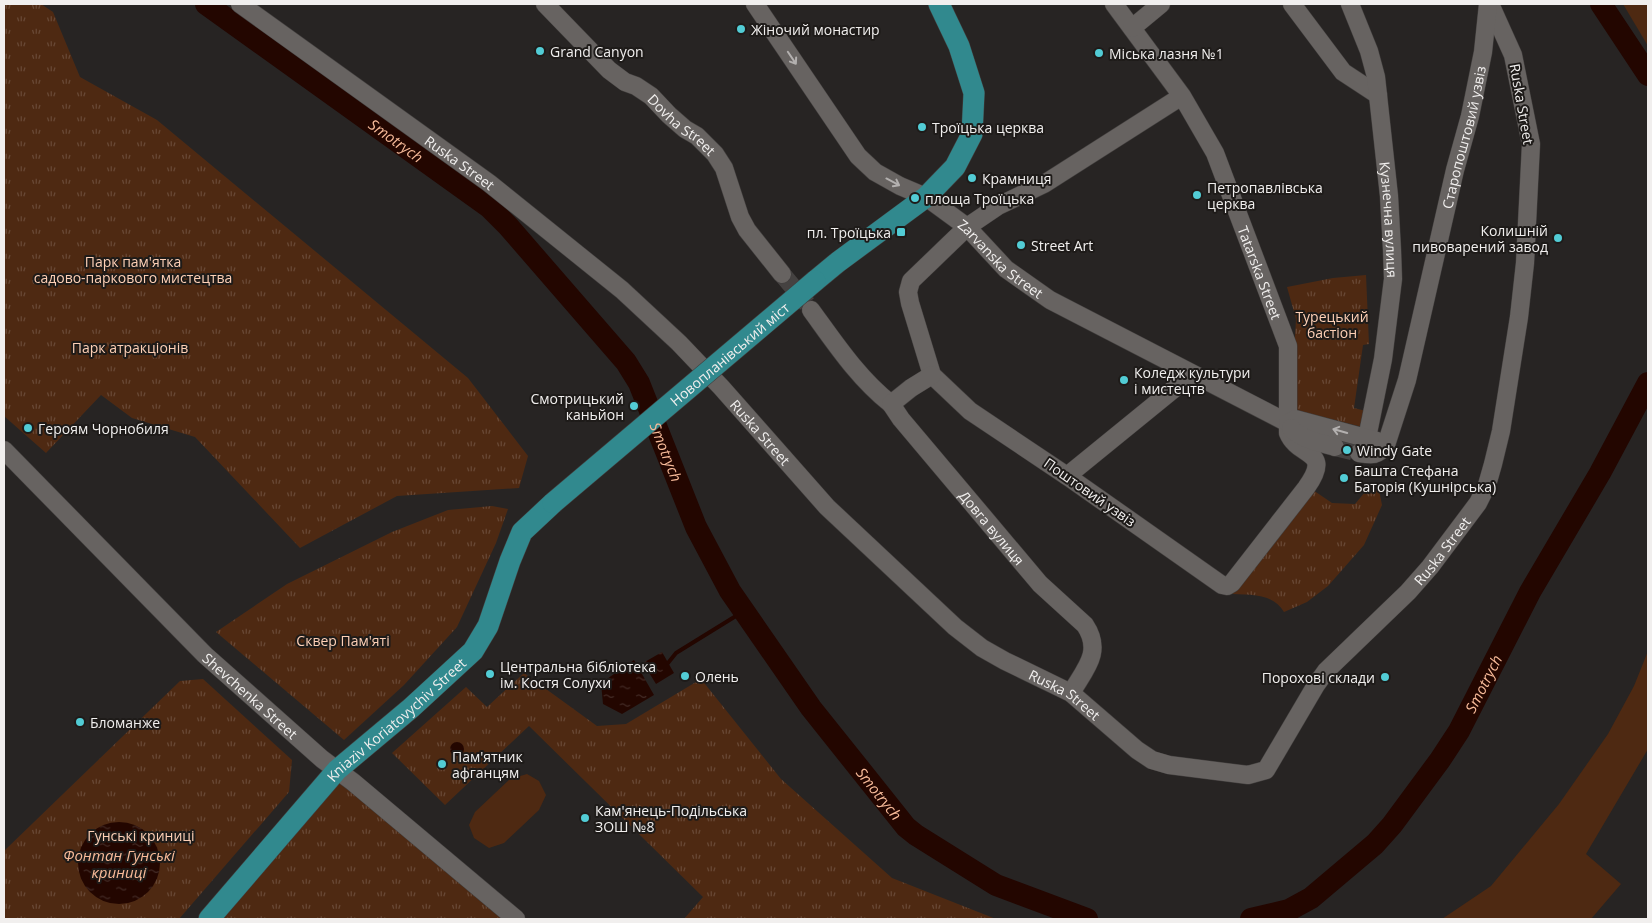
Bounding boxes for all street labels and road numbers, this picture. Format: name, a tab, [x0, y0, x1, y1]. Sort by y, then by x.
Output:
street label: Ruska Street	[1506, 62, 1538, 146]
street label: Старопоштовий узвіз	[1437, 64, 1490, 211]
street label: Dovha Street	[644, 89, 720, 159]
street label: Ruska Street	[421, 131, 499, 194]
street label: Кузнечна вулиця	[1376, 161, 1402, 278]
street label: Zarvanska Street	[955, 214, 1047, 302]
street label: Tatarska Street	[1234, 223, 1287, 322]
street label: Новопланівський міст	[666, 297, 793, 410]
street label: Ruska Street	[726, 395, 795, 469]
street label: Поштовий узвіз	[1040, 453, 1140, 531]
street label: Довга вулиця	[955, 486, 1029, 569]
street label: Ruska Street	[1409, 512, 1474, 589]
street label: Shevchenka Street	[199, 648, 302, 743]
street label: Kniaziv Koriatovychiv Street	[322, 653, 470, 785]
street label: Ruska Street	[1026, 665, 1105, 724]

